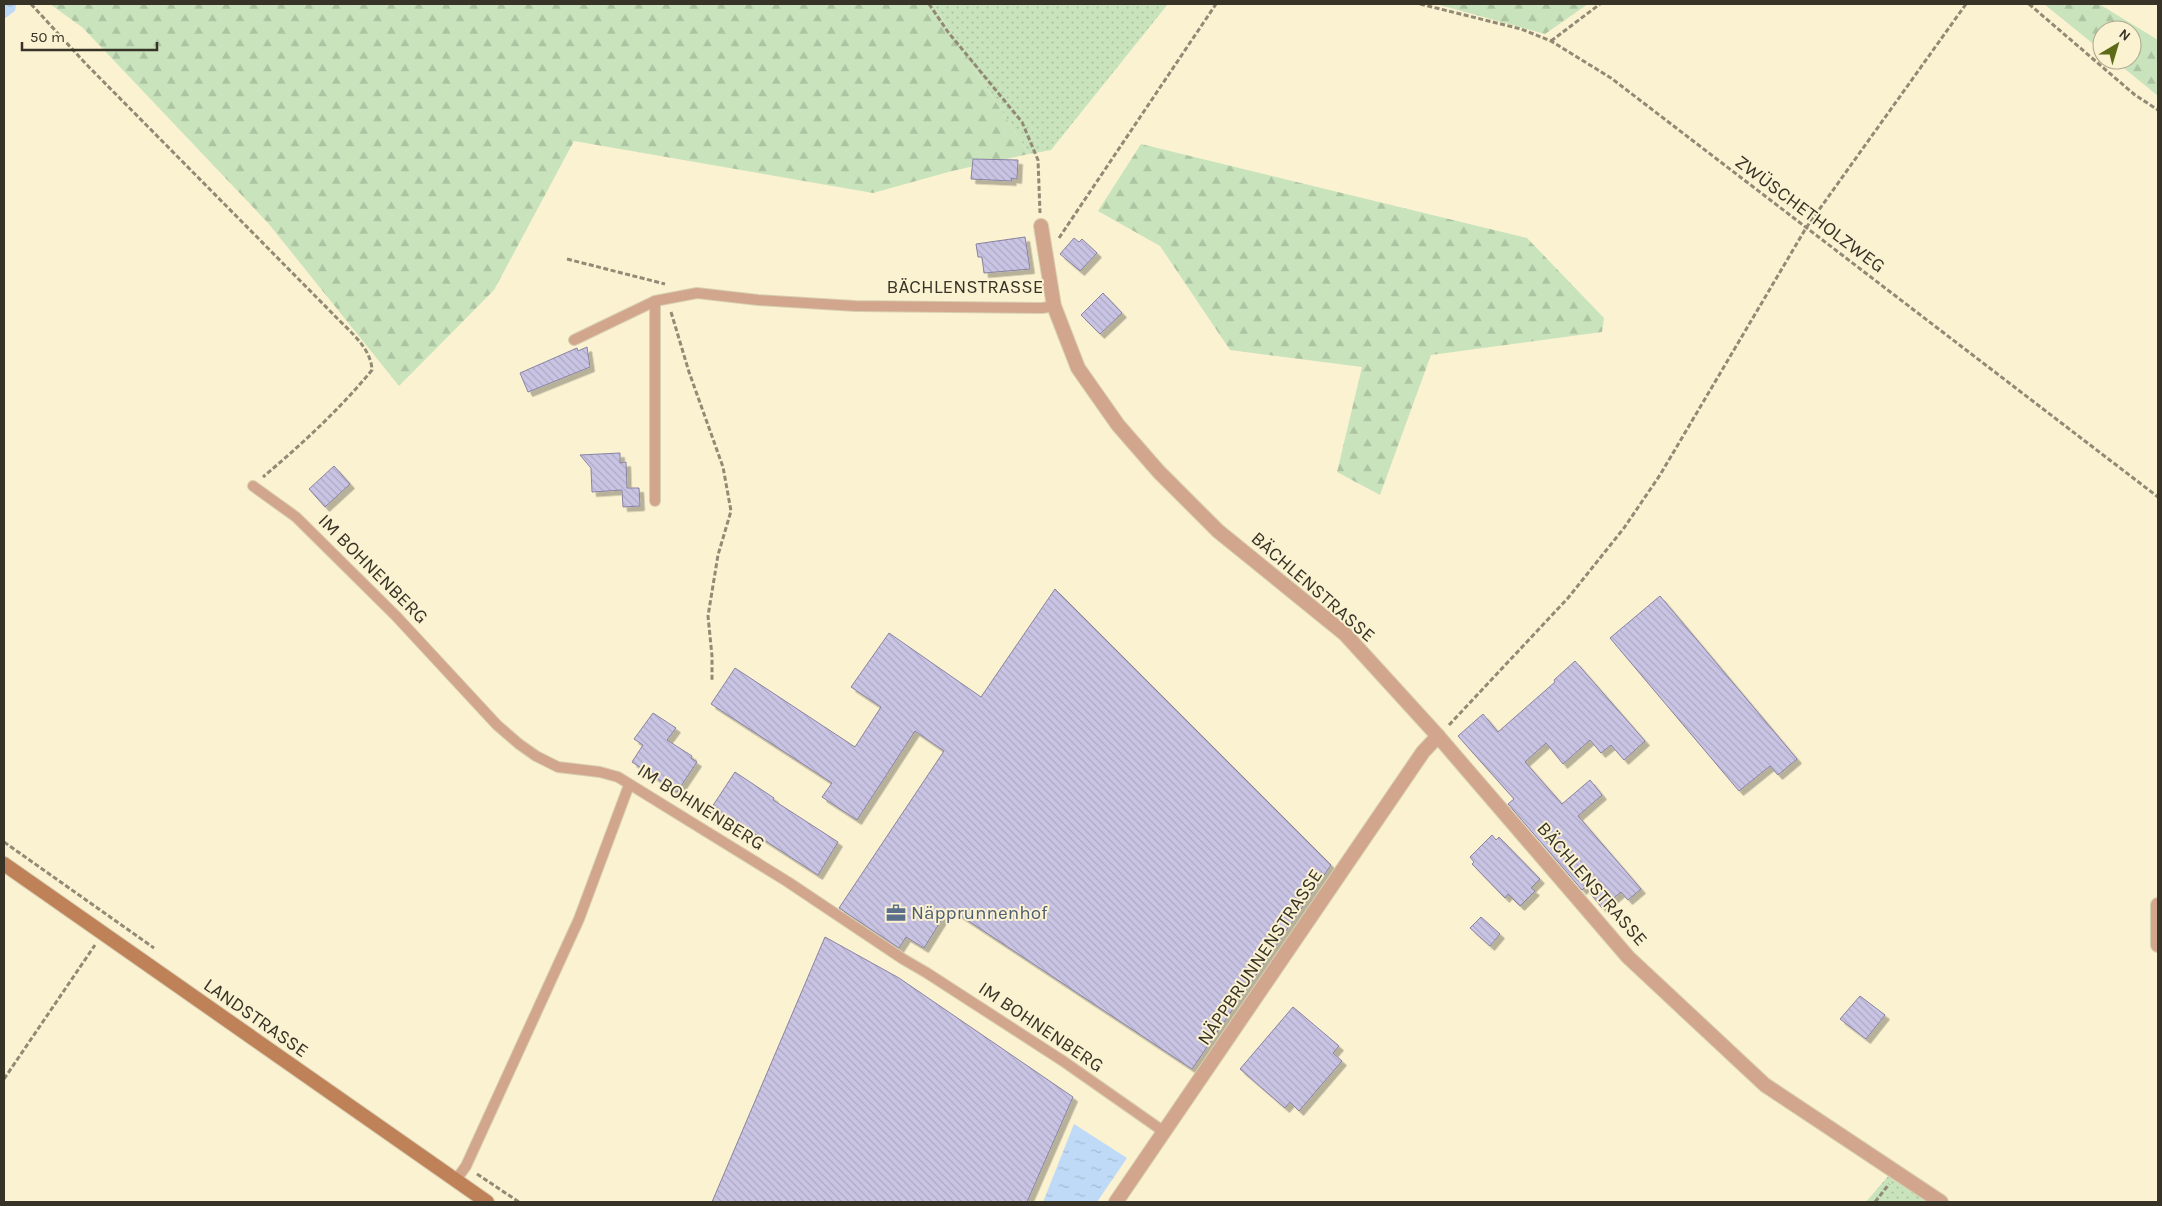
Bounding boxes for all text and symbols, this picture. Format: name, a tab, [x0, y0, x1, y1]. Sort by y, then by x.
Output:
scale bar	[22, 20, 158, 52]
north arrow	[2092, 20, 2142, 70]
text: N	[2116, 25, 2134, 45]
text: 50 m	[30, 28, 65, 46]
street label: ZWÜSCHETHOLZWEG	[1731, 151, 1889, 277]
street label: BÄCHLENSTRASSE	[887, 276, 1043, 298]
street label: IM BOHNENBERG	[314, 510, 432, 628]
street label: BÄCHLENSTRASSE	[1247, 527, 1379, 647]
street label: IM BOHNENBERG	[633, 759, 769, 855]
street label: BÄCHLENSTRASSE	[1532, 818, 1652, 950]
street label: NÄPPBRUNNENSTRASSE	[1193, 865, 1327, 1049]
office icon: Näpprunnenhof	[885, 902, 907, 924]
place label: Näpprunnenhof	[911, 902, 1048, 924]
street label: LANDSTRASSE	[199, 974, 313, 1062]
street label: IM BOHNENBERG	[974, 977, 1108, 1077]

